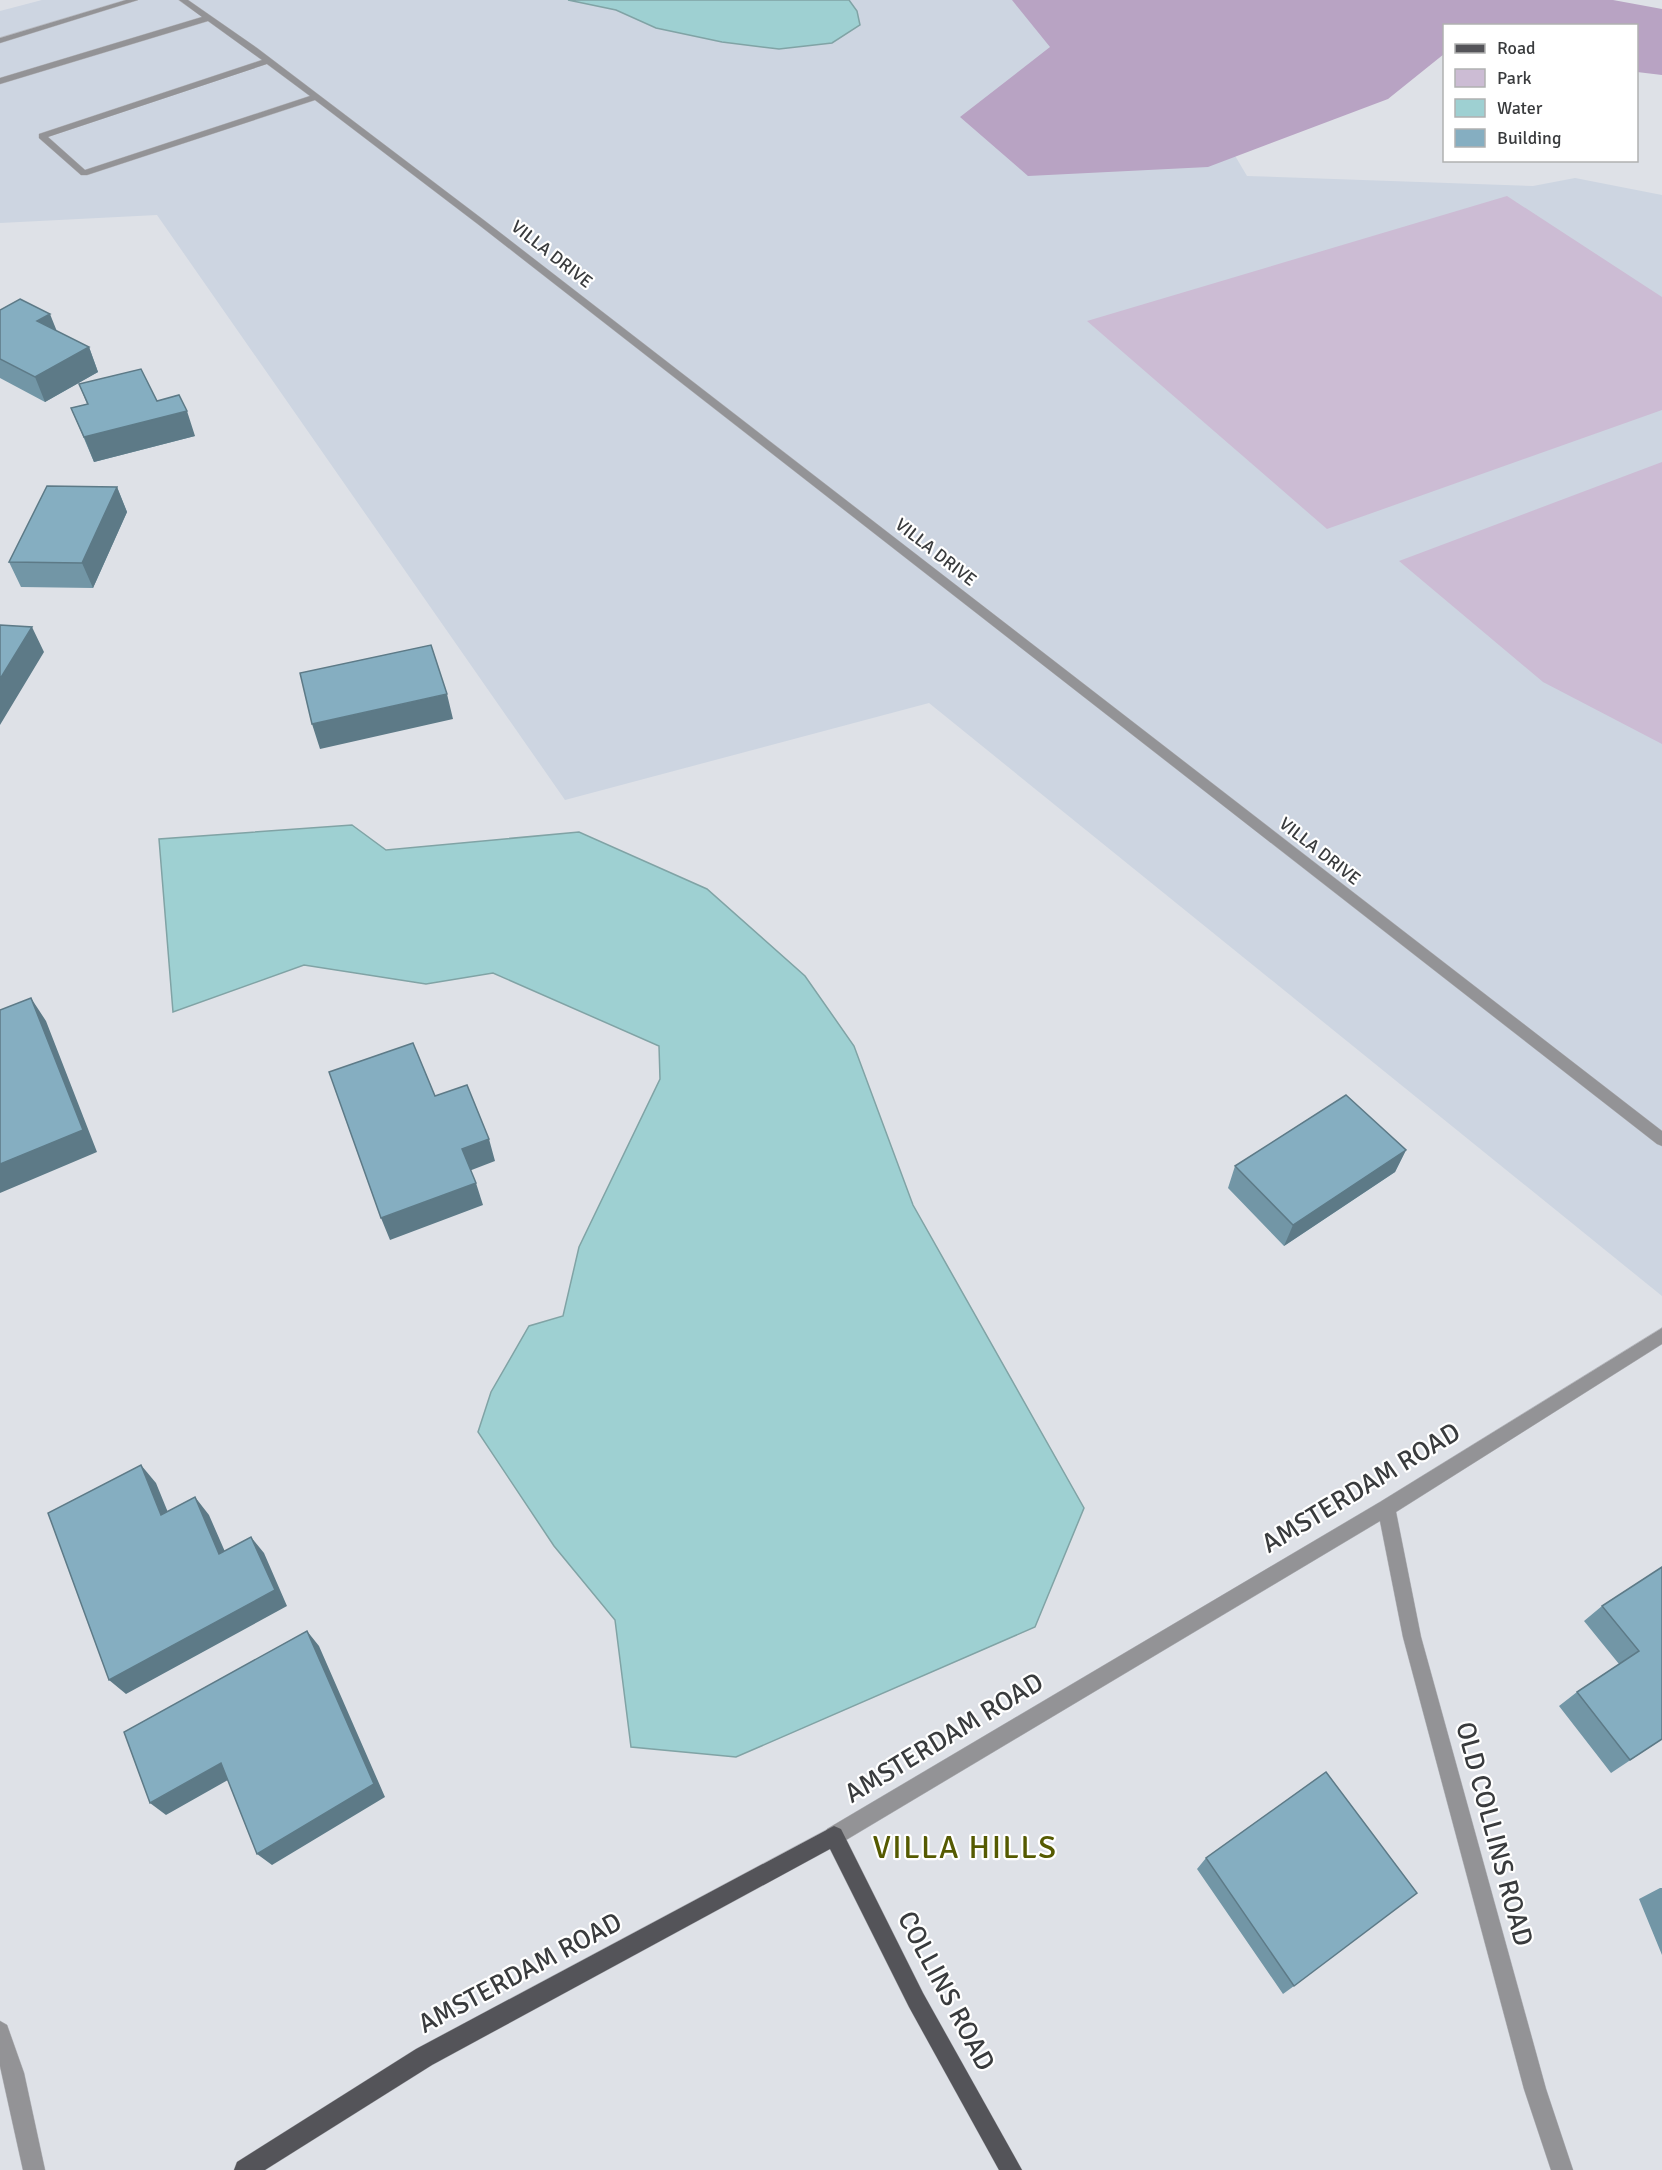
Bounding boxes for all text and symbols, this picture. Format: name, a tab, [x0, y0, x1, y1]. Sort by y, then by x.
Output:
legend	[1443, 24, 1638, 162]
text: Road	[1497, 37, 1536, 59]
text: Park	[1497, 67, 1532, 89]
text: Water	[1497, 97, 1543, 119]
text: Building	[1497, 127, 1561, 149]
street label: VILLA DRIVE	[507, 215, 597, 293]
street label: VILLA DRIVE	[891, 513, 981, 591]
street label: VILLA DRIVE	[1275, 812, 1365, 890]
street label: AMSTERDAM ROAD	[1256, 1416, 1466, 1560]
street label: AMSTERDAM ROAD	[839, 1666, 1049, 1810]
street label: OLD COLLINS ROAD	[1448, 1718, 1540, 1950]
district label: VILLA HILLS	[872, 1828, 1058, 1867]
street label: AMSTERDAM ROAD	[412, 1905, 628, 2041]
street label: COLLINS ROAD	[890, 1906, 1002, 2076]

